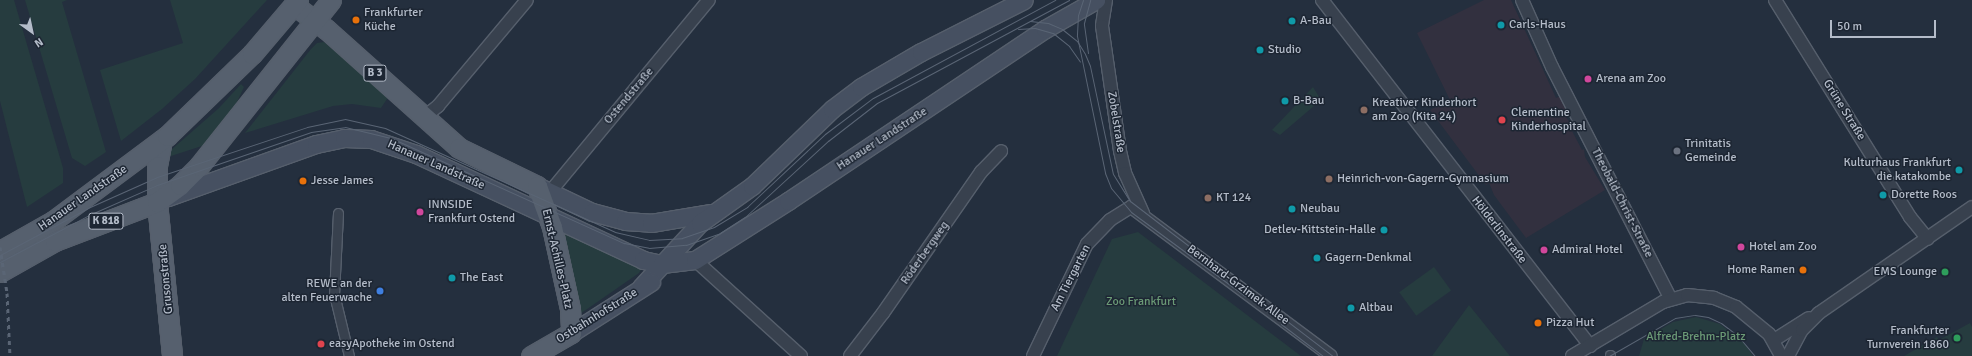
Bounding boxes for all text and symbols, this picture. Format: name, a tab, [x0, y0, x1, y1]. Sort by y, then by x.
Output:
place label: Frankfurter Küche	[364, 6, 423, 34]
north arrow	[12, 12, 52, 52]
scale bar	[1832, 12, 1938, 38]
place label: A-Bau	[1300, 14, 1331, 28]
marker: Frankfurter Küche	[351, 15, 361, 25]
marker: A-Bau	[1287, 16, 1297, 26]
place label: Carls-Haus	[1509, 18, 1566, 32]
text: 50 m	[1837, 19, 1862, 34]
marker: Carls-Haus	[1496, 20, 1506, 30]
text: N	[32, 35, 46, 50]
place label: Studio	[1268, 43, 1301, 57]
marker: Studio	[1255, 45, 1265, 55]
road number: B 3	[363, 64, 387, 82]
street label: Ostendstraße	[601, 65, 657, 127]
place label: Arena am Zoo	[1596, 72, 1666, 86]
marker: Arena am Zoo	[1583, 74, 1593, 84]
street label: Grüne Straße	[1820, 77, 1868, 143]
street label: Zobelstraße	[1104, 90, 1128, 154]
place label: B-Bau	[1293, 94, 1324, 108]
marker: B-Bau	[1280, 96, 1290, 106]
place label: Kreativer Kinderhort am Zoo (Kita 24)	[1372, 96, 1476, 124]
street label: Hanauer Landstraße	[834, 104, 930, 174]
marker: Kreativer Kinderhort am Zoo (Kita 24)	[1359, 105, 1369, 115]
place label: Clementine Kinderhospital	[1511, 106, 1586, 134]
marker: Clementine Kinderhospital	[1496, 114, 1508, 126]
street label: Hanauer Landstraße	[385, 137, 487, 193]
place label: Trinitatis Gemeinde	[1685, 137, 1736, 165]
street label: Theobald-Christ-Straße	[1588, 146, 1656, 260]
marker: Trinitatis Gemeinde	[1672, 146, 1682, 156]
place label: Kulturhaus Frankfurt die katakombe	[1844, 156, 1951, 184]
street label: Hanauer Landstraße	[36, 162, 130, 234]
marker: Kulturhaus Frankfurt die katakombe	[1954, 165, 1964, 175]
place label: Heinrich-von-Gagern-Gymnasium	[1337, 172, 1509, 186]
place label: Jesse James	[311, 174, 374, 188]
marker: Heinrich-von-Gagern-Gymnasium	[1324, 174, 1334, 184]
marker: Jesse James	[298, 176, 308, 186]
place label: Dorette Roos	[1891, 188, 1957, 202]
marker: Dorette Roos	[1878, 190, 1888, 200]
place label: KT 124	[1216, 191, 1251, 205]
marker: KT 124	[1203, 193, 1213, 203]
street label: Hölderlinstraße	[1468, 194, 1530, 266]
place label: INNSIDE Frankfurt Ostend	[428, 198, 515, 226]
place label: Neubau	[1300, 202, 1340, 216]
marker: Neubau	[1287, 204, 1297, 214]
marker: INNSIDE Frankfurt Ostend	[415, 207, 425, 217]
street label: Ernst-Achilles-Platz	[538, 208, 576, 310]
road number: K 818	[88, 212, 124, 230]
street label: Röderbergweg	[898, 219, 952, 287]
place label: Detlev-Kittstein-Halle	[1264, 223, 1376, 237]
marker: Detlev-Kittstein-Halle	[1379, 225, 1389, 235]
place label: Hotel am Zoo	[1749, 240, 1817, 254]
street label: Am Tiergarten	[1048, 242, 1094, 314]
street label: Bernhard-Grzimek-Allee	[1184, 242, 1292, 328]
marker: Hotel am Zoo	[1736, 242, 1746, 252]
street label: Grusonstraße	[156, 243, 176, 315]
place label: Admiral Hotel	[1552, 243, 1623, 257]
marker: Admiral Hotel	[1539, 245, 1549, 255]
place label: Gagern-Denkmal	[1325, 251, 1412, 265]
marker: Gagern-Denkmal	[1312, 253, 1322, 263]
place label: Home Ramen	[1727, 263, 1795, 277]
marker: Home Ramen	[1798, 265, 1808, 275]
place label: EMS Lounge	[1874, 265, 1937, 279]
marker: EMS Lounge	[1940, 267, 1950, 277]
place label: The East	[460, 271, 503, 285]
marker: The East	[447, 273, 457, 283]
place label: REWE an der alten Feuerwache	[281, 277, 372, 305]
street label: Ostbahnhofstraße	[554, 285, 640, 347]
marker: REWE an der alten Feuerwache	[375, 286, 385, 296]
park label: Zoo Frankfurt	[1106, 295, 1176, 309]
place label: Altbau	[1359, 301, 1393, 315]
marker: Altbau	[1346, 303, 1356, 313]
place label: Pizza Hut	[1546, 316, 1594, 330]
marker: Pizza Hut	[1533, 318, 1543, 328]
place label: Frankfurter Turnverein 1860	[1867, 324, 1949, 352]
park label: Alfred-Brehm-Platz	[1646, 330, 1746, 344]
marker: Frankfurter Turnverein 1860	[1952, 333, 1962, 343]
place label: easyApotheke im Ostend	[329, 337, 455, 351]
marker: easyApotheke im Ostend	[316, 339, 326, 349]

